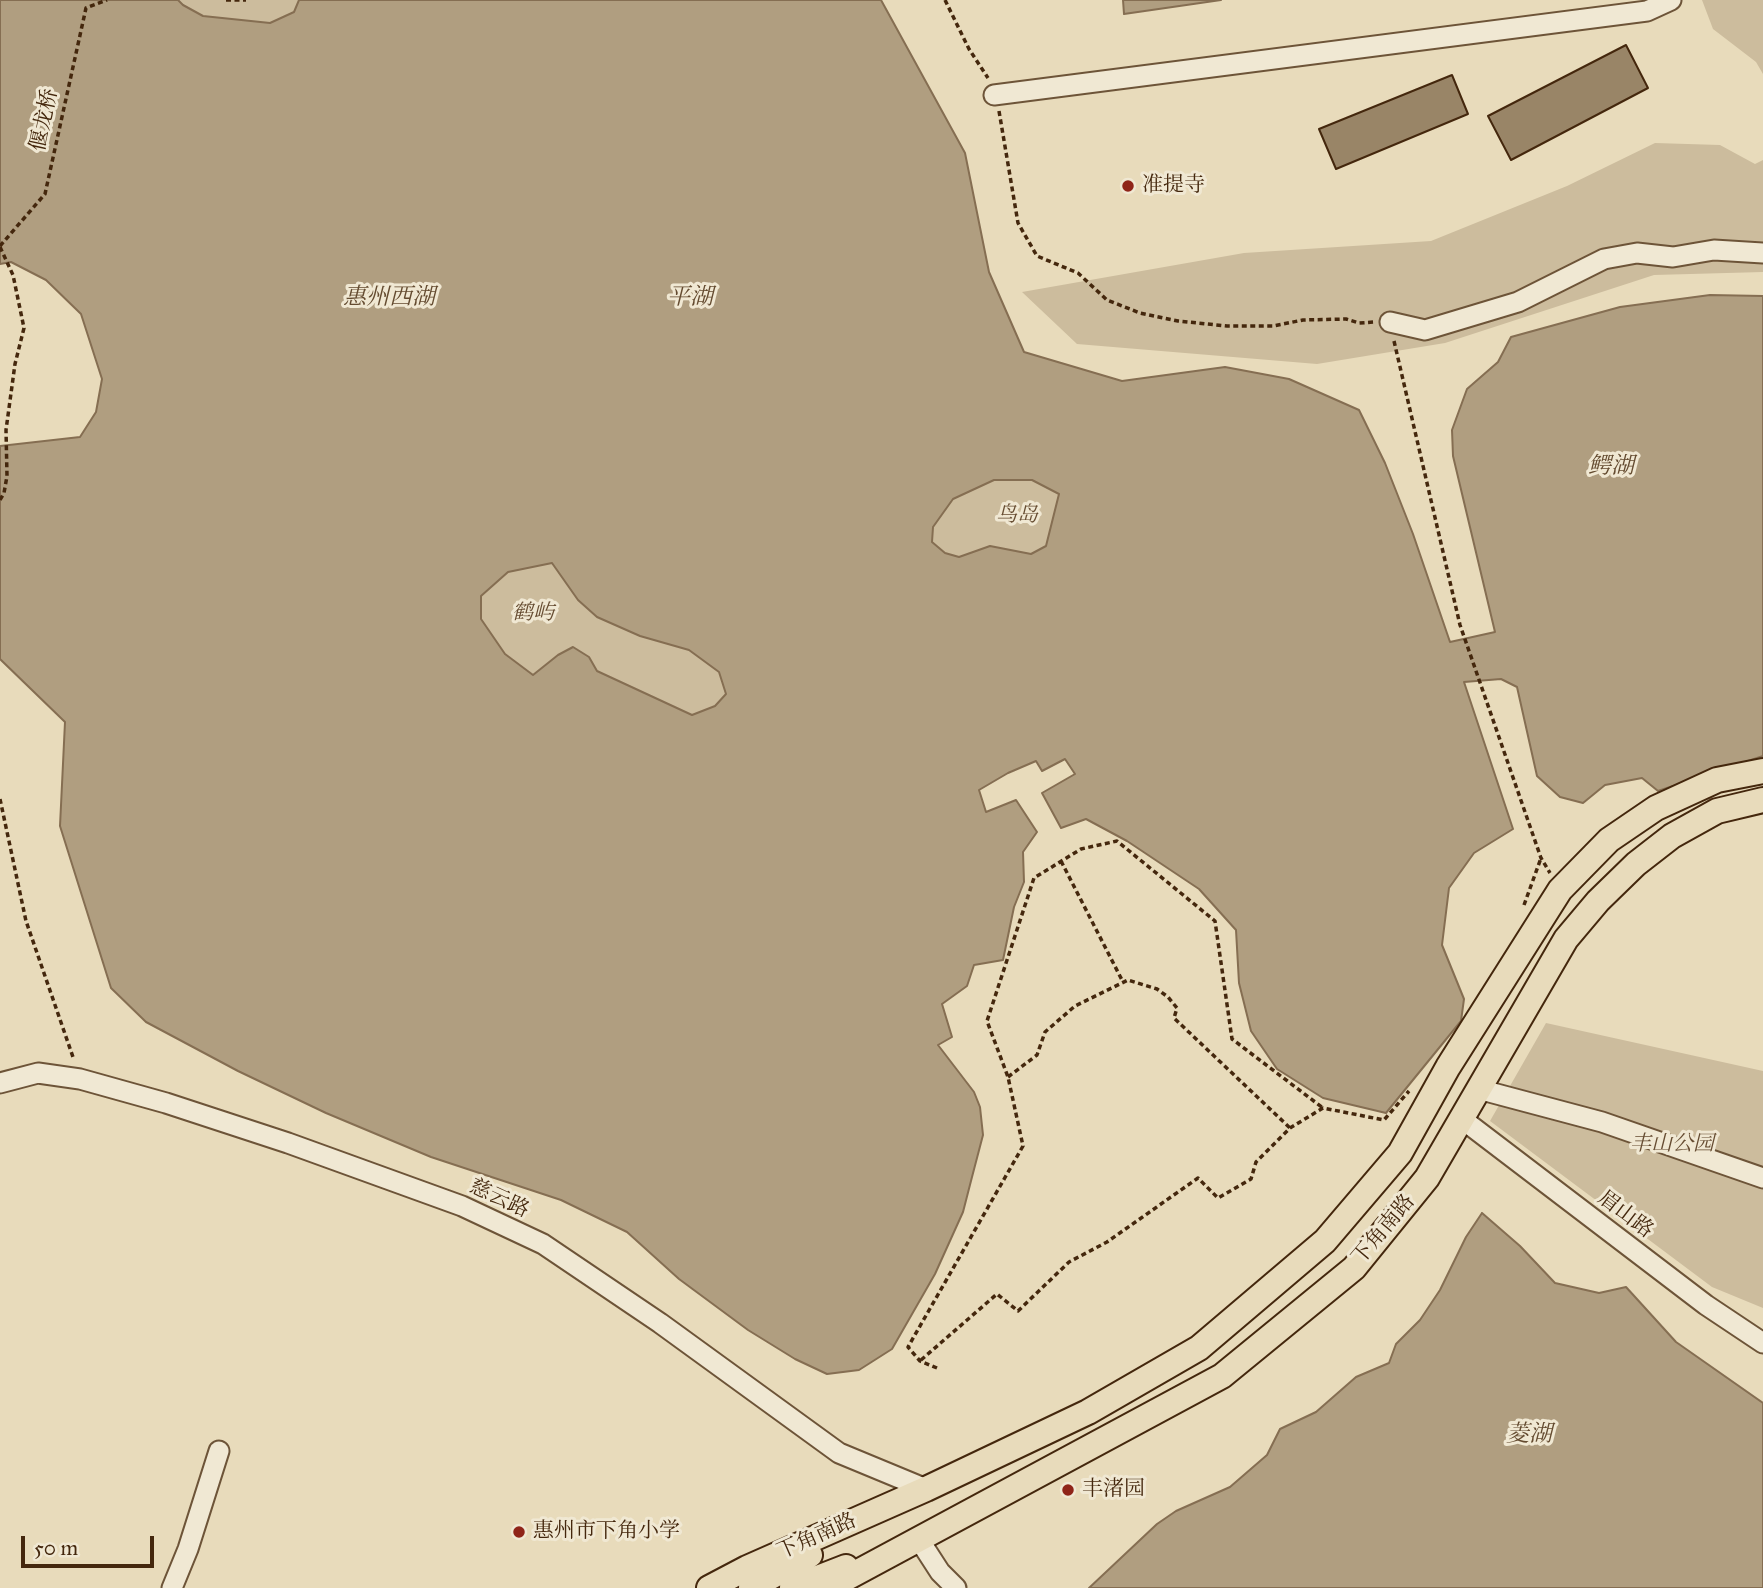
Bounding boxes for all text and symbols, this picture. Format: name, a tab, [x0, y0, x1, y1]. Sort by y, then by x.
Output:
street label: 偃龙桥	[26, 87, 64, 153]
place label: 准提寺	[1142, 173, 1205, 199]
marker: 准提寺	[1120, 178, 1136, 194]
water label: 惠州西湖	[343, 284, 435, 312]
water label: 平湖	[667, 284, 713, 312]
water label: 鳄湖	[1588, 453, 1634, 481]
park label: 鸟岛	[996, 503, 1038, 529]
park label: 鹤屿	[512, 601, 554, 627]
park label: 丰山公园	[1630, 1132, 1714, 1158]
street label: 慈云路	[465, 1174, 533, 1224]
street label: 眉山路	[1592, 1186, 1658, 1244]
street label: 下角南路	[1347, 1190, 1421, 1270]
water label: 菱湖	[1506, 1421, 1552, 1449]
place label: 丰渚园	[1082, 1477, 1145, 1503]
marker: 丰渚园	[1060, 1482, 1076, 1498]
street label: 下角南路	[774, 1508, 860, 1566]
place label: 惠州市下角小学	[533, 1519, 680, 1545]
scale bar	[24, 1522, 158, 1566]
marker: 惠州市下角小学	[511, 1524, 527, 1540]
text: 50 m	[34, 1535, 78, 1561]

